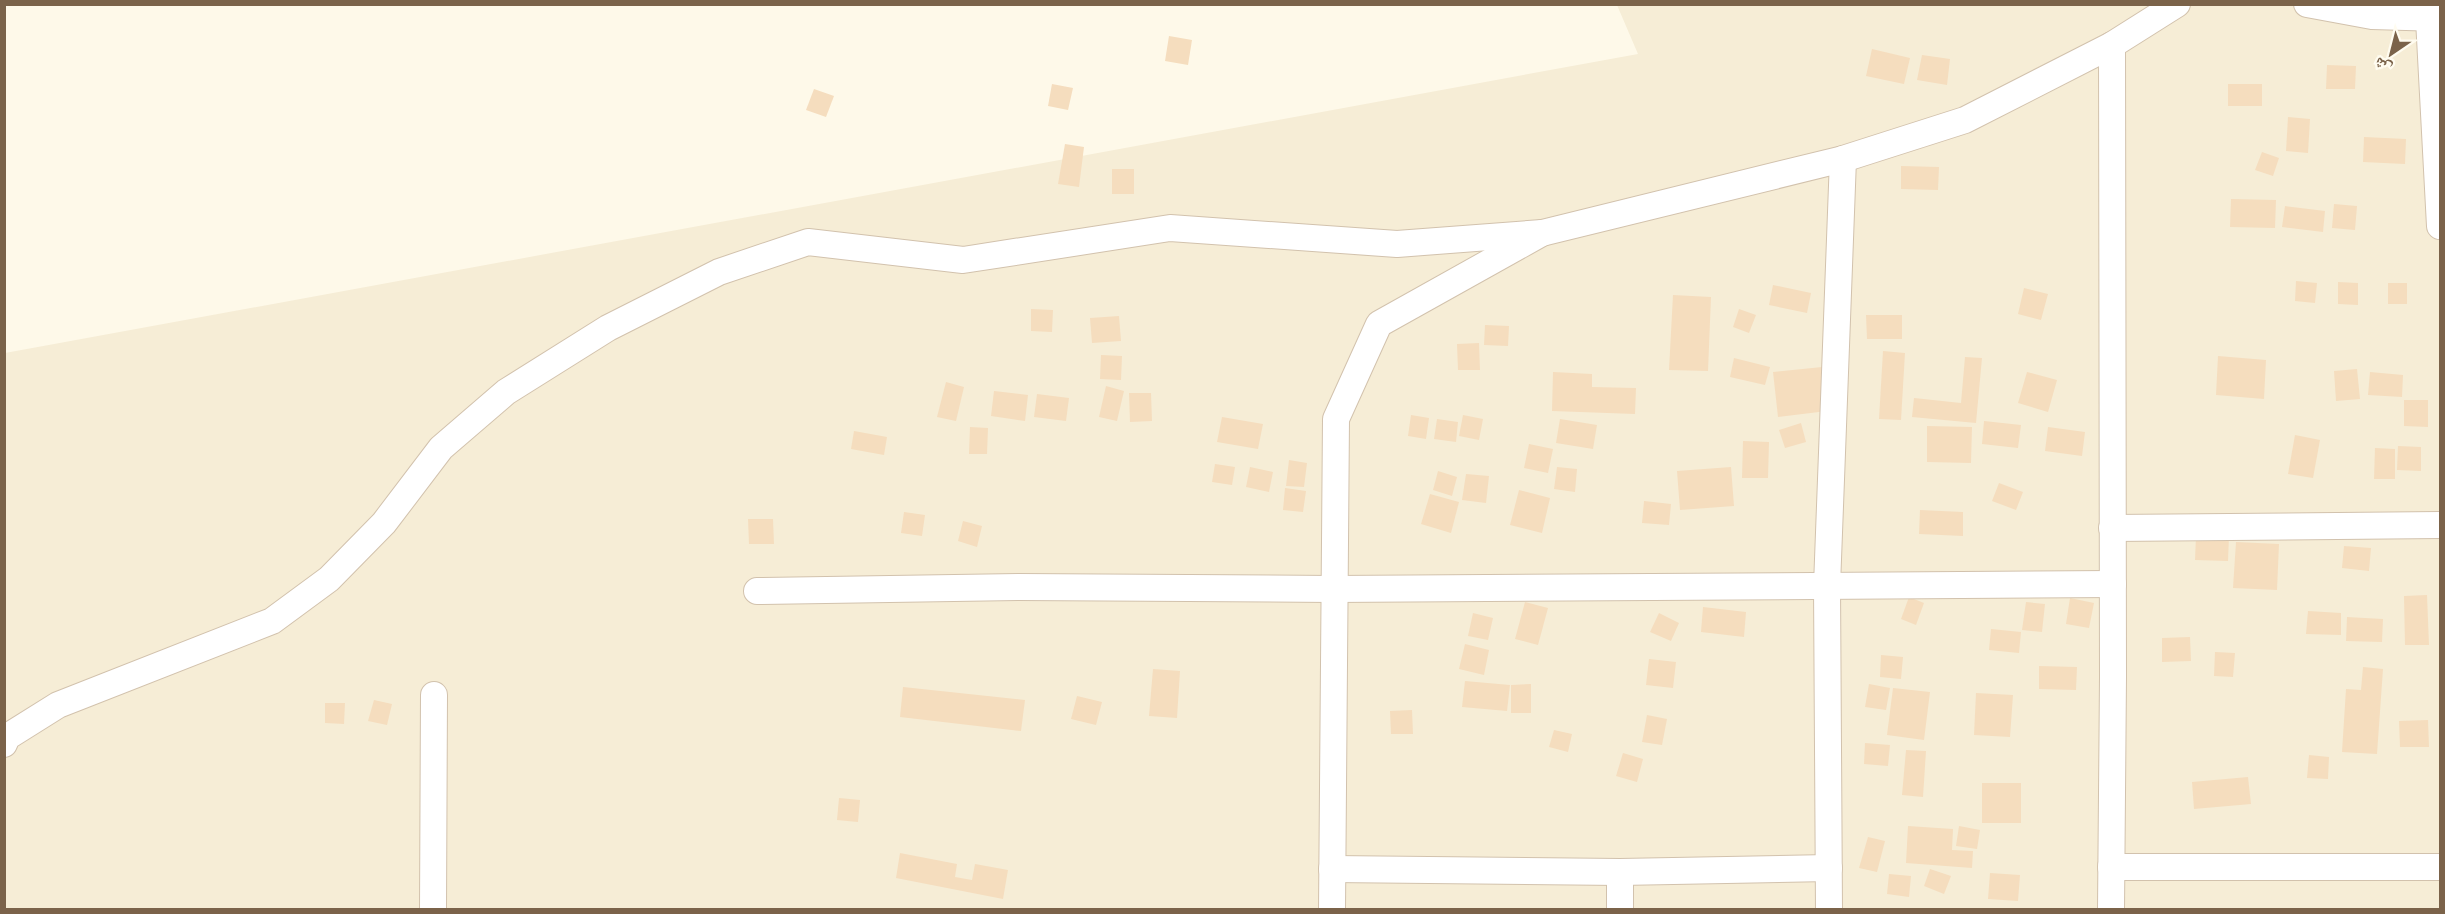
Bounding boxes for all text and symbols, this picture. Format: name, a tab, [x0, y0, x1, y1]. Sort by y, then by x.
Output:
north arrow	[2361, 24, 2421, 84]
text: ش	[2370, 53, 2395, 79]

